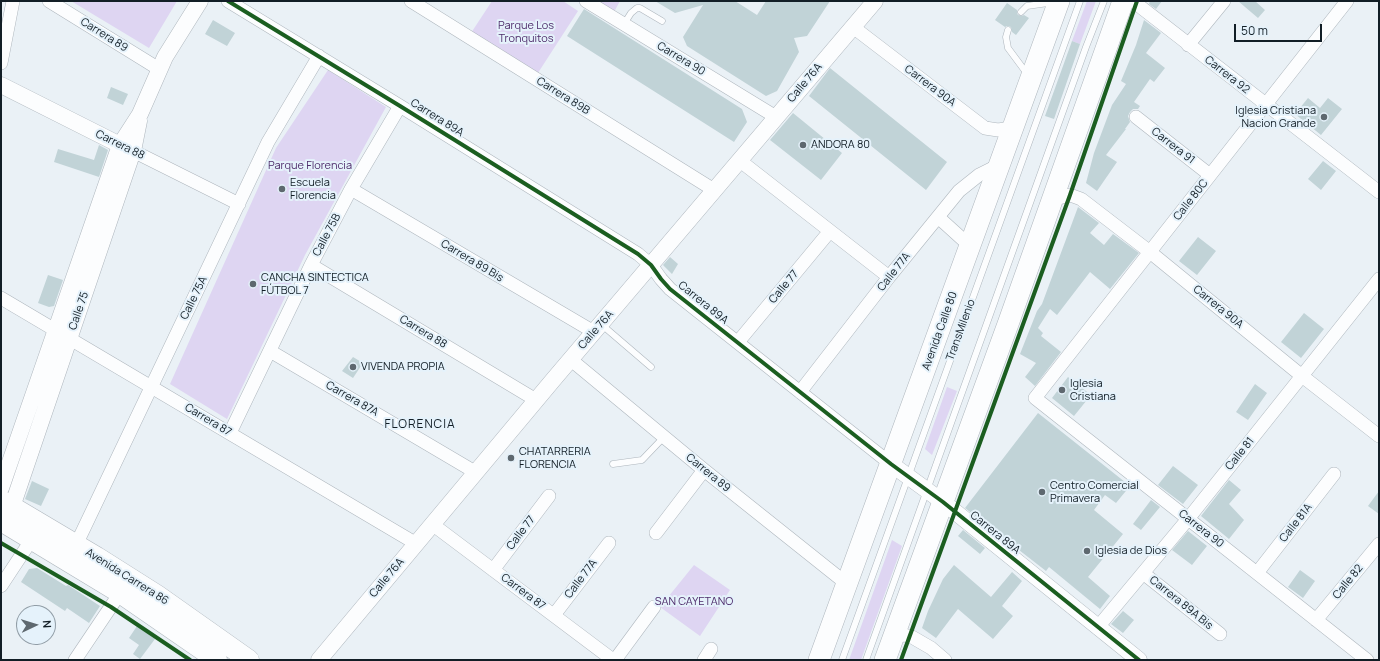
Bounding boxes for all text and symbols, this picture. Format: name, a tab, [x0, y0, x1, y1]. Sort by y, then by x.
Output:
street label: Carrera 89	[78, 15, 130, 55]
scale bar	[1236, 16, 1324, 42]
park label: Parque Los Tronquitos	[498, 19, 554, 45]
text: 50 m	[1241, 22, 1268, 39]
street label: Carrera 90	[655, 39, 707, 79]
street label: Carrera 92	[1202, 53, 1252, 97]
street label: Calle 76A	[785, 61, 825, 105]
street label: Carrera 90A	[902, 62, 958, 110]
street label: Carrera 89B	[534, 74, 592, 118]
street label: Carrera 89A	[408, 96, 466, 140]
place label: Iglesia Cristiana Nacion Grande	[1235, 104, 1316, 130]
marker: Iglesia Cristiana Nacion Grande	[1319, 112, 1329, 122]
street label: Carrera 91	[1149, 125, 1197, 167]
street label: Carrera 88	[93, 127, 147, 163]
place label: ANDORA 80	[811, 138, 870, 152]
marker: ANDORA 80	[798, 140, 808, 150]
park label: Parque Florencia	[268, 159, 352, 173]
place label: Escuela Florencia	[290, 176, 336, 202]
street label: Calle 80C	[1171, 177, 1211, 223]
marker: Escuela Florencia	[277, 184, 287, 194]
street label: Calle 75B	[310, 211, 344, 259]
street label: Carrera 89 Bis	[438, 237, 506, 285]
street label: Calle 77A	[875, 250, 913, 294]
street label: Calle 77	[766, 268, 802, 306]
place label: CANCHA SINTECTICA FÚTBOL 7	[261, 271, 369, 297]
street label: Calle 75A	[178, 274, 210, 322]
marker: CANCHA SINTECTICA FÚTBOL 7	[248, 279, 258, 289]
street label: Carrera 89A	[675, 279, 731, 327]
street label: Carrera 90A	[1190, 283, 1246, 331]
street label: Calle 75	[66, 290, 92, 332]
street label: Avenida Calle 80	[920, 290, 960, 372]
street label: TransMilenio	[944, 297, 978, 363]
street label: Calle 76A	[576, 308, 616, 352]
street label: Carrera 88	[397, 313, 449, 351]
place label: VIVENDA PROPIA	[361, 360, 445, 374]
marker: VIVENDA PROPIA	[348, 362, 358, 372]
place label: Iglesia Cristiana	[1070, 377, 1116, 403]
street label: Carrera 87A	[323, 379, 381, 419]
marker: Iglesia Cristiana	[1057, 385, 1067, 395]
street label: Carrera 87	[182, 401, 234, 439]
district label: FLORENCIA	[384, 418, 456, 432]
street label: Calle 81	[1223, 435, 1257, 473]
place label: CHATARRERIA FLORENCIA	[519, 445, 591, 471]
street label: Carrera 89	[683, 451, 733, 495]
marker: CHATARRERIA FLORENCIA	[506, 453, 516, 463]
place label: Centro Comercial Primavera	[1050, 479, 1139, 505]
marker: Centro Comercial Primavera	[1037, 487, 1047, 497]
street label: Calle 81A	[1277, 501, 1315, 545]
street label: Carrera 90	[1176, 507, 1226, 551]
street label: Carrera 89A	[967, 509, 1023, 557]
street label: Calle 77	[504, 513, 538, 553]
place label: Iglesia de Dios	[1095, 544, 1167, 558]
street label: Avenida Carrera 86	[83, 546, 171, 608]
marker: Iglesia de Dios	[1082, 546, 1092, 556]
street label: Calle 76A	[367, 556, 407, 600]
street label: Calle 77A	[562, 557, 600, 601]
street label: Calle 82	[1330, 562, 1366, 602]
street label: Carrera 87	[498, 571, 548, 613]
street label: Carrera 89A Bis	[1147, 573, 1215, 633]
park label: SAN CAYETANO	[655, 595, 733, 609]
north arrow	[16, 605, 56, 645]
text: N	[40, 620, 55, 629]

